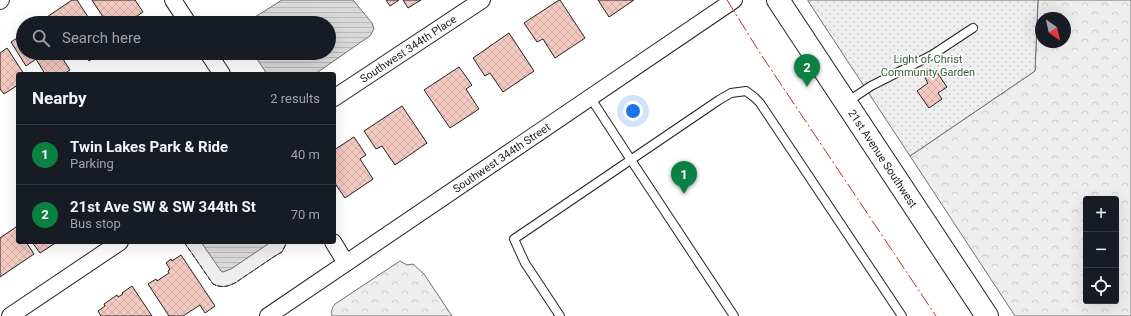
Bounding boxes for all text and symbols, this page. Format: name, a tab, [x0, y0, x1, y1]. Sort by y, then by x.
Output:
north arrow	[1035, 12, 1071, 48]
street label: Southwest 344th Place	[358, 13, 459, 86]
search box	[16, 16, 336, 60]
icon: search	[30, 27, 52, 49]
text: Search here	[62, 29, 141, 47]
park label: Light of Christ Community Garden	[881, 53, 975, 79]
pin: 2	[794, 54, 820, 87]
text: Nearby	[32, 88, 87, 108]
text: 2 results	[270, 91, 320, 106]
your location	[623, 101, 643, 121]
street label: 21st Avenue Southwest	[845, 107, 920, 211]
street label: Southwest 344th Street	[451, 120, 553, 196]
text: Twin Lakes Park & Ride	[70, 138, 228, 156]
text: 1	[41, 147, 49, 162]
text: 40 m	[291, 147, 320, 162]
text: Parking	[70, 156, 114, 171]
pin: 1	[671, 161, 697, 194]
map controls	[1083, 196, 1119, 304]
button: +	[1083, 196, 1119, 232]
text: 21st Ave SW & SW 344th St	[70, 198, 256, 216]
text: 2	[41, 207, 49, 222]
text: 70 m	[291, 207, 320, 222]
text: Bus stop	[70, 216, 121, 231]
button: −	[1083, 232, 1119, 268]
button: locate	[1083, 268, 1119, 304]

